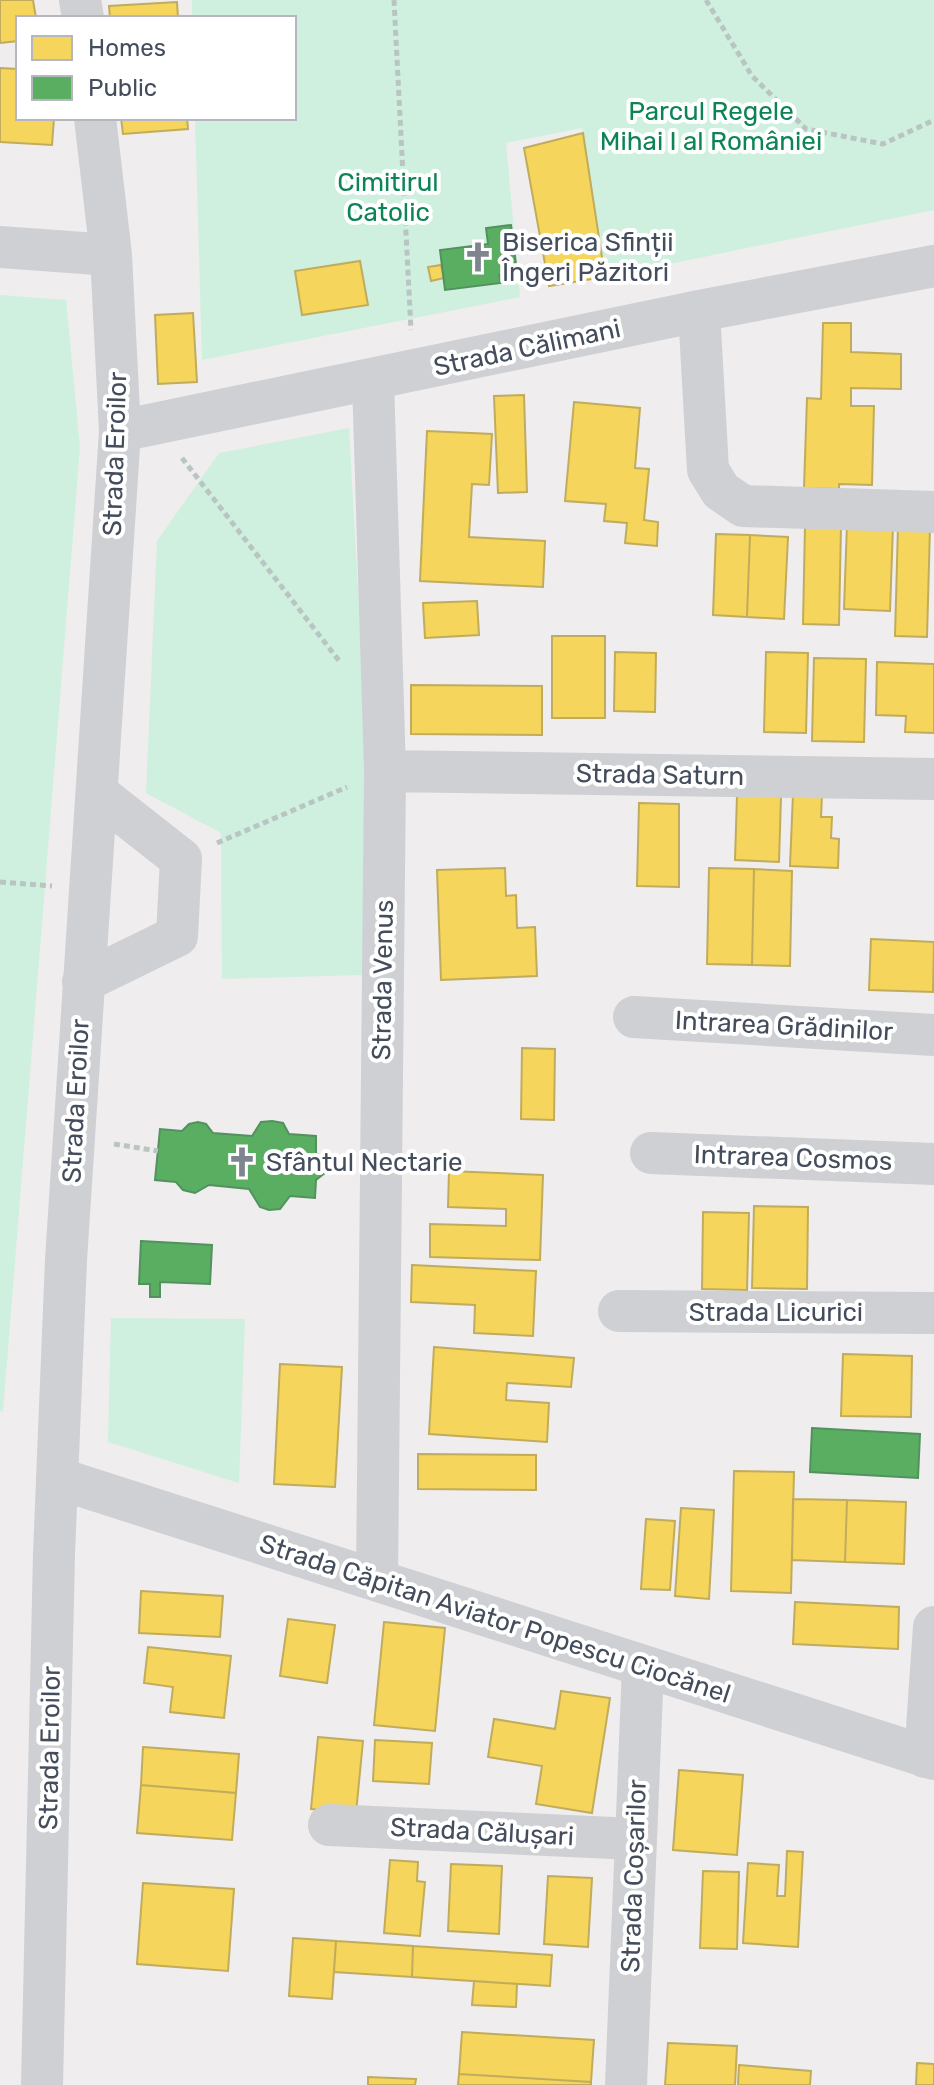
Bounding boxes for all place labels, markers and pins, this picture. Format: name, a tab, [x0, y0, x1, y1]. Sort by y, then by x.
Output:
place label: Biserica Sfinții Îngeri Păzitori	[501, 227, 674, 288]
church icon: Biserica Sfinții Îngeri Păzitori	[461, 240, 495, 274]
church icon: Sfântul Nectarie	[225, 1145, 259, 1179]
place label: Sfântul Nectarie	[266, 1147, 463, 1178]

